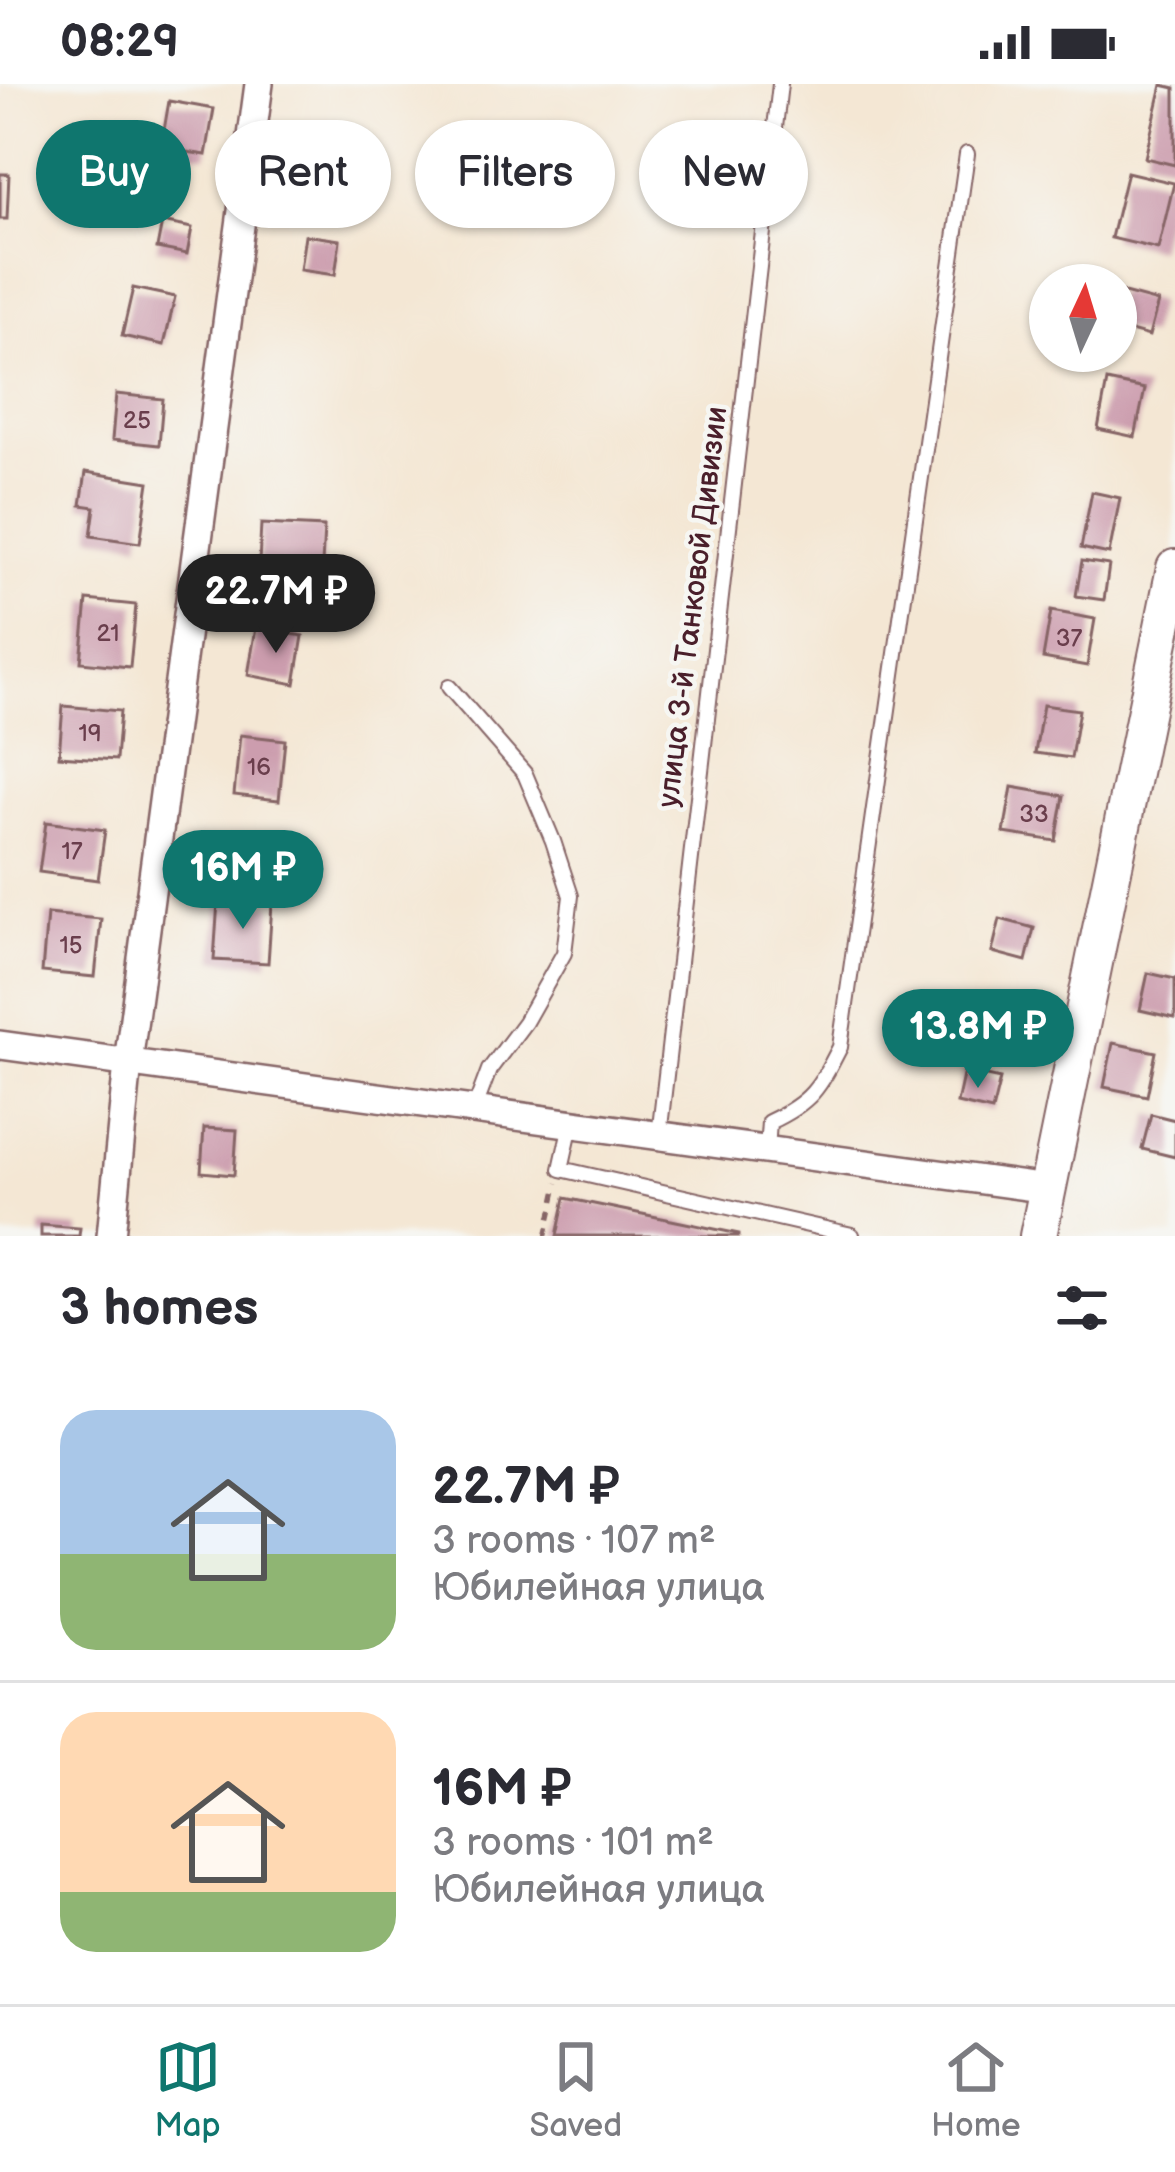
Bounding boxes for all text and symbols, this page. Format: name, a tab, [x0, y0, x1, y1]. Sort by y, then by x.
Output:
text: 08:29	[60, 15, 179, 70]
chip: Buy	[36, 120, 191, 228]
chip: Rent	[215, 120, 391, 228]
chip: Filters	[415, 120, 615, 228]
chip: New	[639, 120, 808, 228]
north arrow	[1029, 264, 1137, 372]
map controls	[1029, 264, 1137, 372]
street label: улица 3-й Танковой Дивизии	[651, 404, 735, 810]
house number: 25	[123, 406, 151, 435]
pin: 22.7M ₽	[165, 554, 387, 656]
text: 22.7M ₽	[204, 569, 348, 616]
house number: 21	[96, 619, 120, 648]
house number: 37	[1056, 624, 1082, 653]
house number: 19	[78, 719, 102, 748]
house number: 16	[247, 753, 271, 782]
house number: 33	[1019, 800, 1049, 829]
pin: 16M ₽	[159, 830, 327, 932]
house number: 17	[61, 837, 83, 866]
text: 16M ₽	[190, 845, 296, 892]
house number: 15	[59, 931, 83, 960]
pin: 13.8M ₽	[867, 989, 1089, 1091]
text: 13.8M ₽	[909, 1004, 1047, 1051]
icon: filters	[1049, 1275, 1115, 1341]
text: 3 homes	[60, 1278, 258, 1339]
text: 22.7M ₽	[432, 1457, 620, 1518]
icon: home	[156, 1458, 300, 1602]
text: 3 rooms · 107 m²	[432, 1518, 716, 1565]
text: Юбилейная улица	[432, 1565, 765, 1612]
text: 16M ₽	[432, 1759, 572, 1820]
icon: home	[156, 1760, 300, 1904]
text: 3 rooms · 101 m²	[432, 1820, 714, 1867]
text: Юбилейная улица	[432, 1867, 765, 1914]
tab: Map	[154, 2034, 221, 2146]
tab: Saved	[529, 2034, 622, 2146]
tab: Home	[931, 2034, 1021, 2146]

